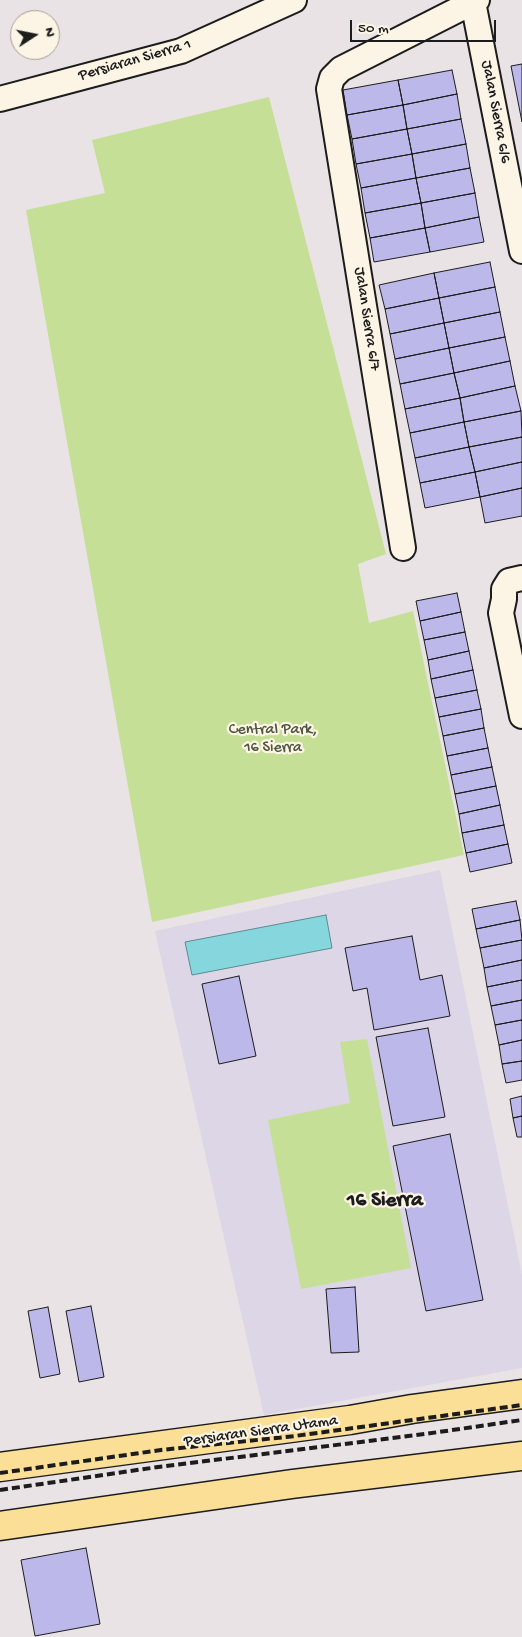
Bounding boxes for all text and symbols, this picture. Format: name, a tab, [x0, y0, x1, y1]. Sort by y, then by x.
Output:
north arrow	[10, 10, 60, 60]
scale bar	[352, 10, 498, 42]
text: 50 m	[358, 20, 389, 38]
text: N	[40, 26, 58, 38]
street label: Persiaran Sierra 1	[76, 36, 194, 86]
street label: Jalan Sierra 6/6	[476, 59, 514, 165]
street label: Jalan Sierra 6/7	[348, 266, 384, 372]
park label: Central Park, 16 Sierra	[229, 721, 317, 759]
district label: 16 Sierra	[347, 1189, 423, 1215]
street label: Persiaran Sierra Utama	[183, 1412, 339, 1452]

